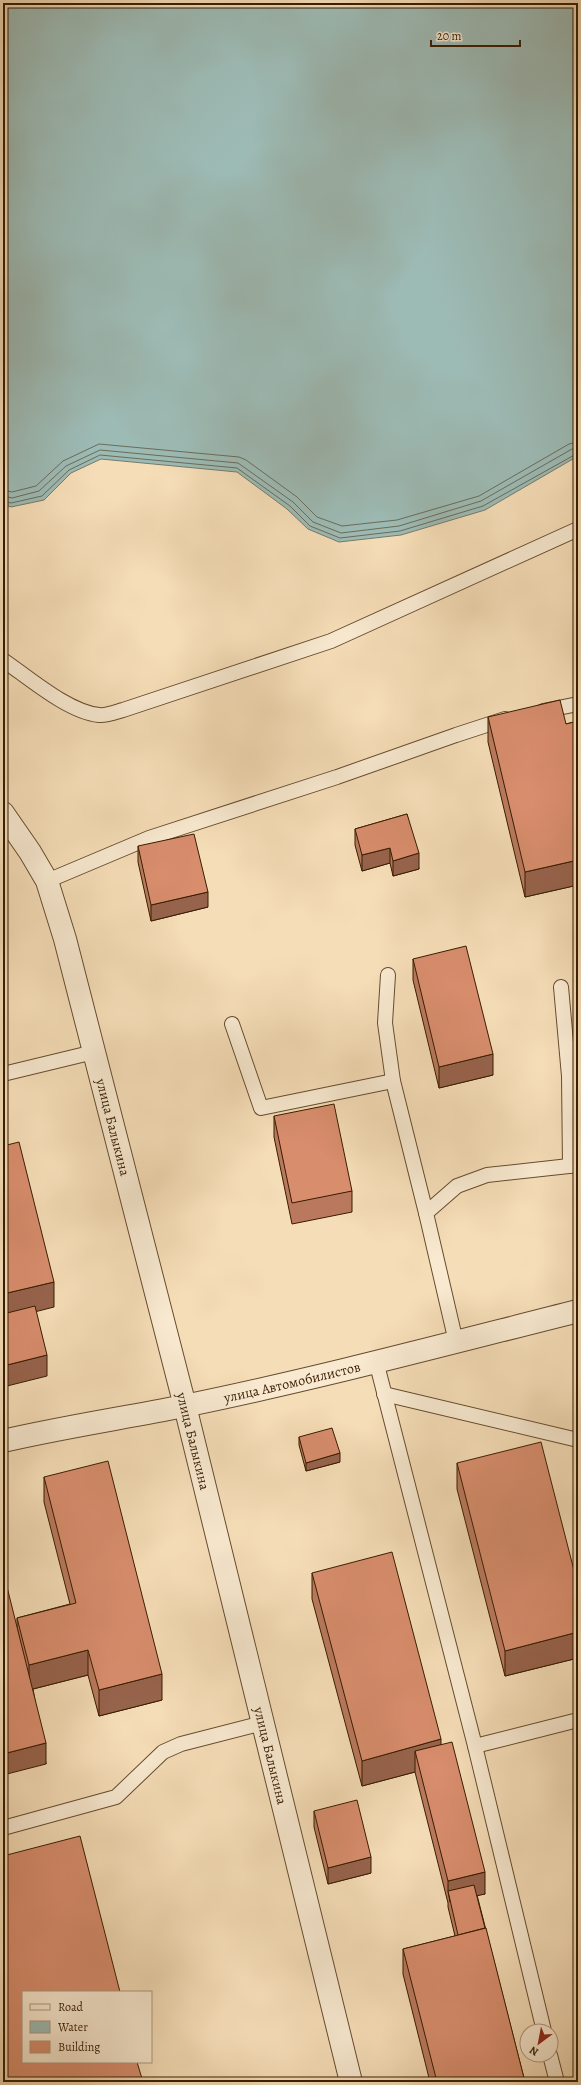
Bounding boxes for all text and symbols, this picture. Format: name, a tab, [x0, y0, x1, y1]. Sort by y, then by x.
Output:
scale bar	[431, 22, 520, 48]
text: 20 m	[437, 28, 461, 44]
street label: улица Балыкина	[91, 1076, 135, 1178]
street label: улица Автомобилистов	[221, 1357, 363, 1408]
street label: улица Балыкина	[172, 1389, 214, 1492]
street label: улица Балыкина	[249, 1704, 292, 1807]
legend	[22, 1991, 152, 2063]
text: Road	[58, 1999, 84, 2015]
text: Water	[57, 2019, 88, 2035]
north arrow	[519, 2023, 559, 2063]
text: Building	[58, 2039, 100, 2055]
text: N	[527, 2043, 541, 2060]

